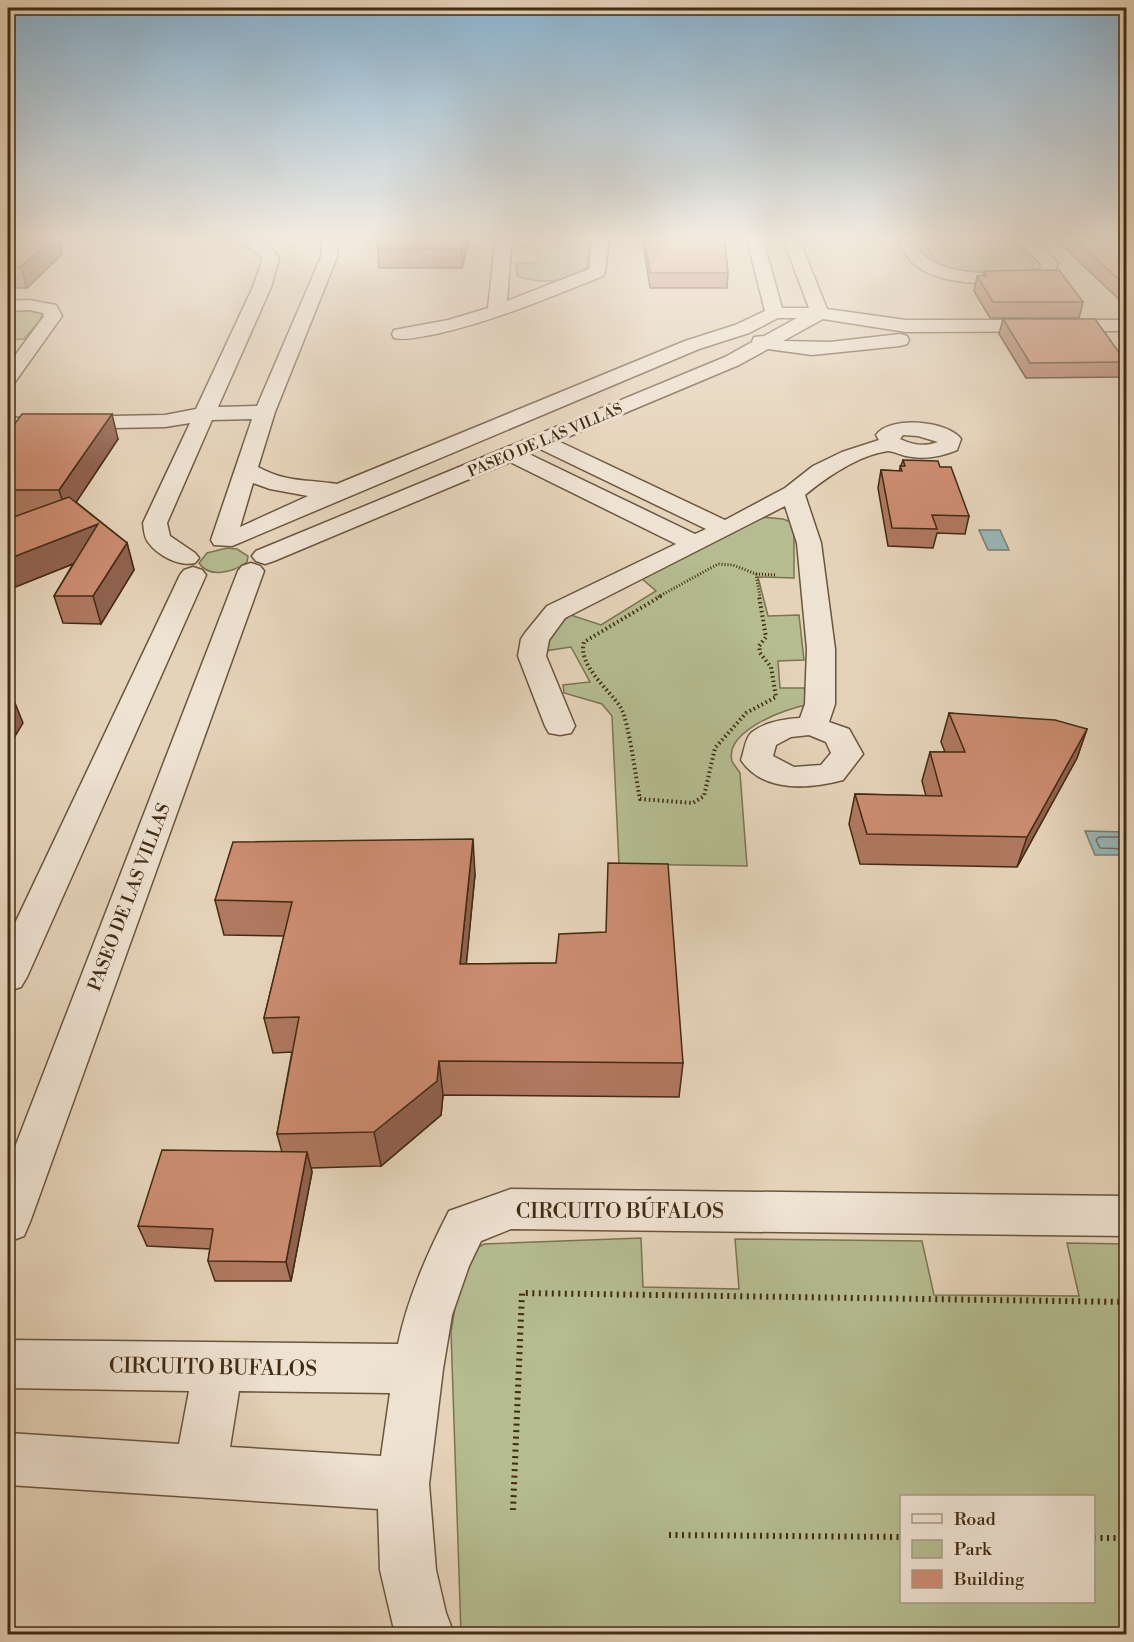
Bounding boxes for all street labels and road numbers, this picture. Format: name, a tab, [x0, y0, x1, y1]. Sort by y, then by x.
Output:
street label: PASEO DE LAS VILLAS	[465, 399, 625, 482]
street label: PASEO DE LAS VILLAS	[83, 800, 176, 994]
street label: CIRCUITO BÚFALOS	[516, 1196, 724, 1225]
street label: CIRCUITO BUFALOS	[109, 1353, 317, 1383]

